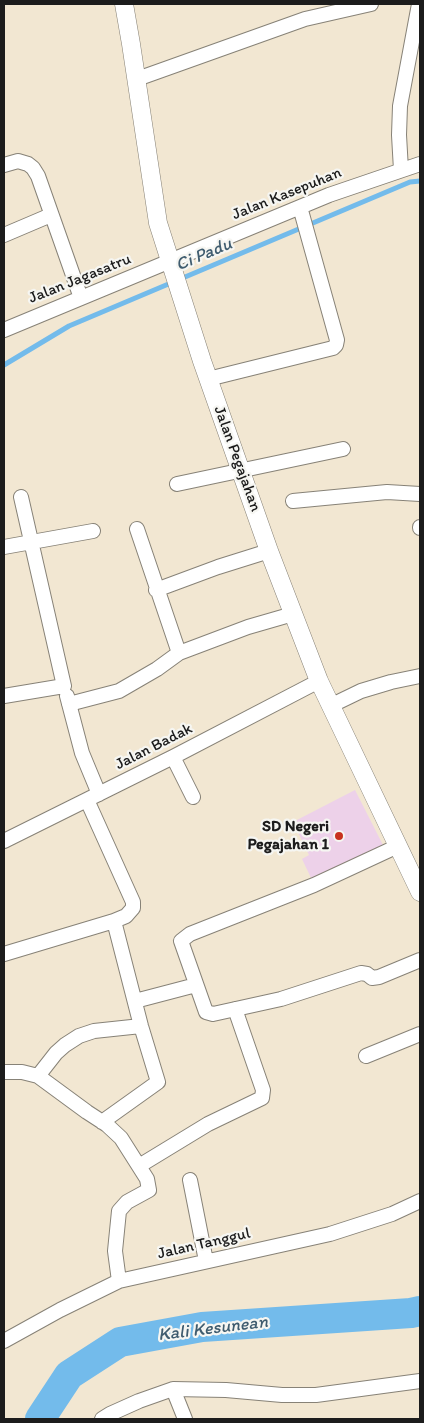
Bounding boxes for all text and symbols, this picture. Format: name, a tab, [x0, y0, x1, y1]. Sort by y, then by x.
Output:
street label: Jalan Kasepuhan	[229, 163, 345, 225]
water label: Ci Padu	[173, 234, 235, 276]
street label: Jalan Jagasatru	[26, 250, 134, 308]
street label: Jalan Pegajahan	[209, 404, 265, 514]
street label: Jalan Badak	[112, 719, 196, 775]
place label: SD Negeri Pegajahan 1	[247, 817, 329, 855]
marker: SD Negeri Pegajahan 1	[333, 830, 345, 842]
street label: Jalan Tanggul	[156, 1224, 252, 1264]
water label: Kali Kesunean	[157, 1312, 269, 1346]

